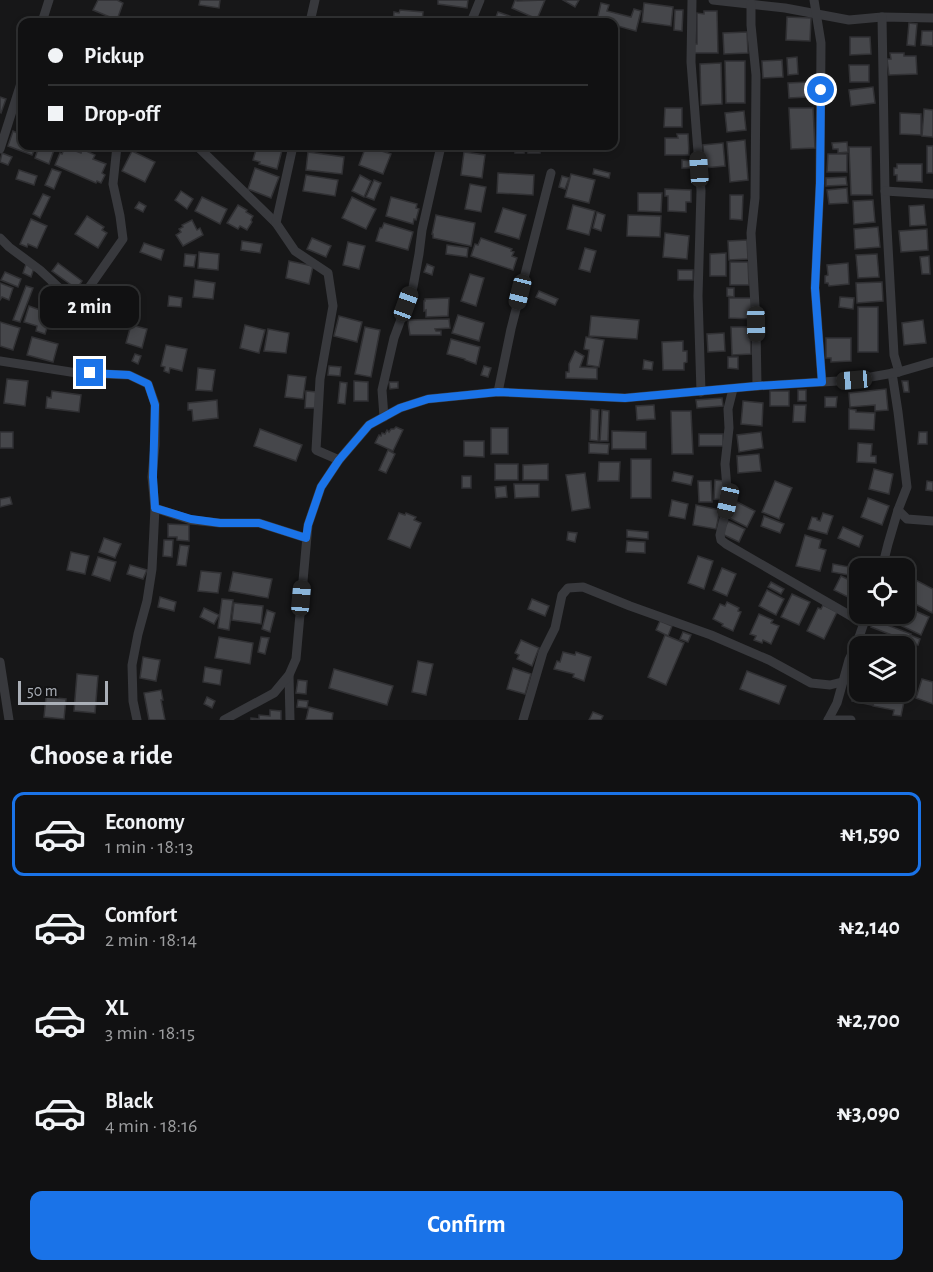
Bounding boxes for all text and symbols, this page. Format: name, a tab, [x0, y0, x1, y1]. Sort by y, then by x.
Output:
text: Pickup	[84, 45, 144, 67]
route start	[807, 76, 834, 103]
text: Drop-off	[84, 103, 160, 125]
car	[689, 150, 709, 188]
car	[507, 272, 533, 312]
car	[391, 284, 421, 324]
callout: 2 min	[40, 286, 140, 328]
text: 2 min	[67, 297, 112, 317]
car	[747, 306, 765, 342]
route end	[76, 359, 103, 386]
car	[835, 369, 873, 391]
car	[715, 481, 741, 521]
map controls	[849, 558, 915, 702]
button: locate	[849, 558, 915, 624]
car	[290, 579, 312, 617]
button: layers	[849, 636, 915, 702]
scale bar	[18, 678, 108, 706]
text: 50 m	[27, 683, 58, 699]
text: Choose a ride	[30, 742, 173, 769]
icon: car	[33, 807, 87, 861]
text: Economy	[105, 811, 185, 833]
text: ₦1,590	[840, 823, 900, 845]
text: 1 min · 18:13	[105, 837, 194, 857]
icon: car	[33, 900, 87, 954]
text: Comfort	[105, 904, 177, 926]
text: ₦2,140	[839, 916, 900, 938]
text: 2 min · 18:14	[105, 930, 197, 950]
icon: car	[33, 993, 87, 1047]
text: XL	[105, 997, 128, 1019]
text: ₦2,700	[837, 1009, 900, 1031]
text: 3 min · 18:15	[105, 1023, 195, 1043]
icon: car	[33, 1086, 87, 1140]
text: Black	[105, 1090, 153, 1112]
text: ₦3,090	[836, 1102, 900, 1124]
text: 4 min · 18:16	[105, 1116, 197, 1136]
button: Confirm	[30, 1191, 903, 1260]

